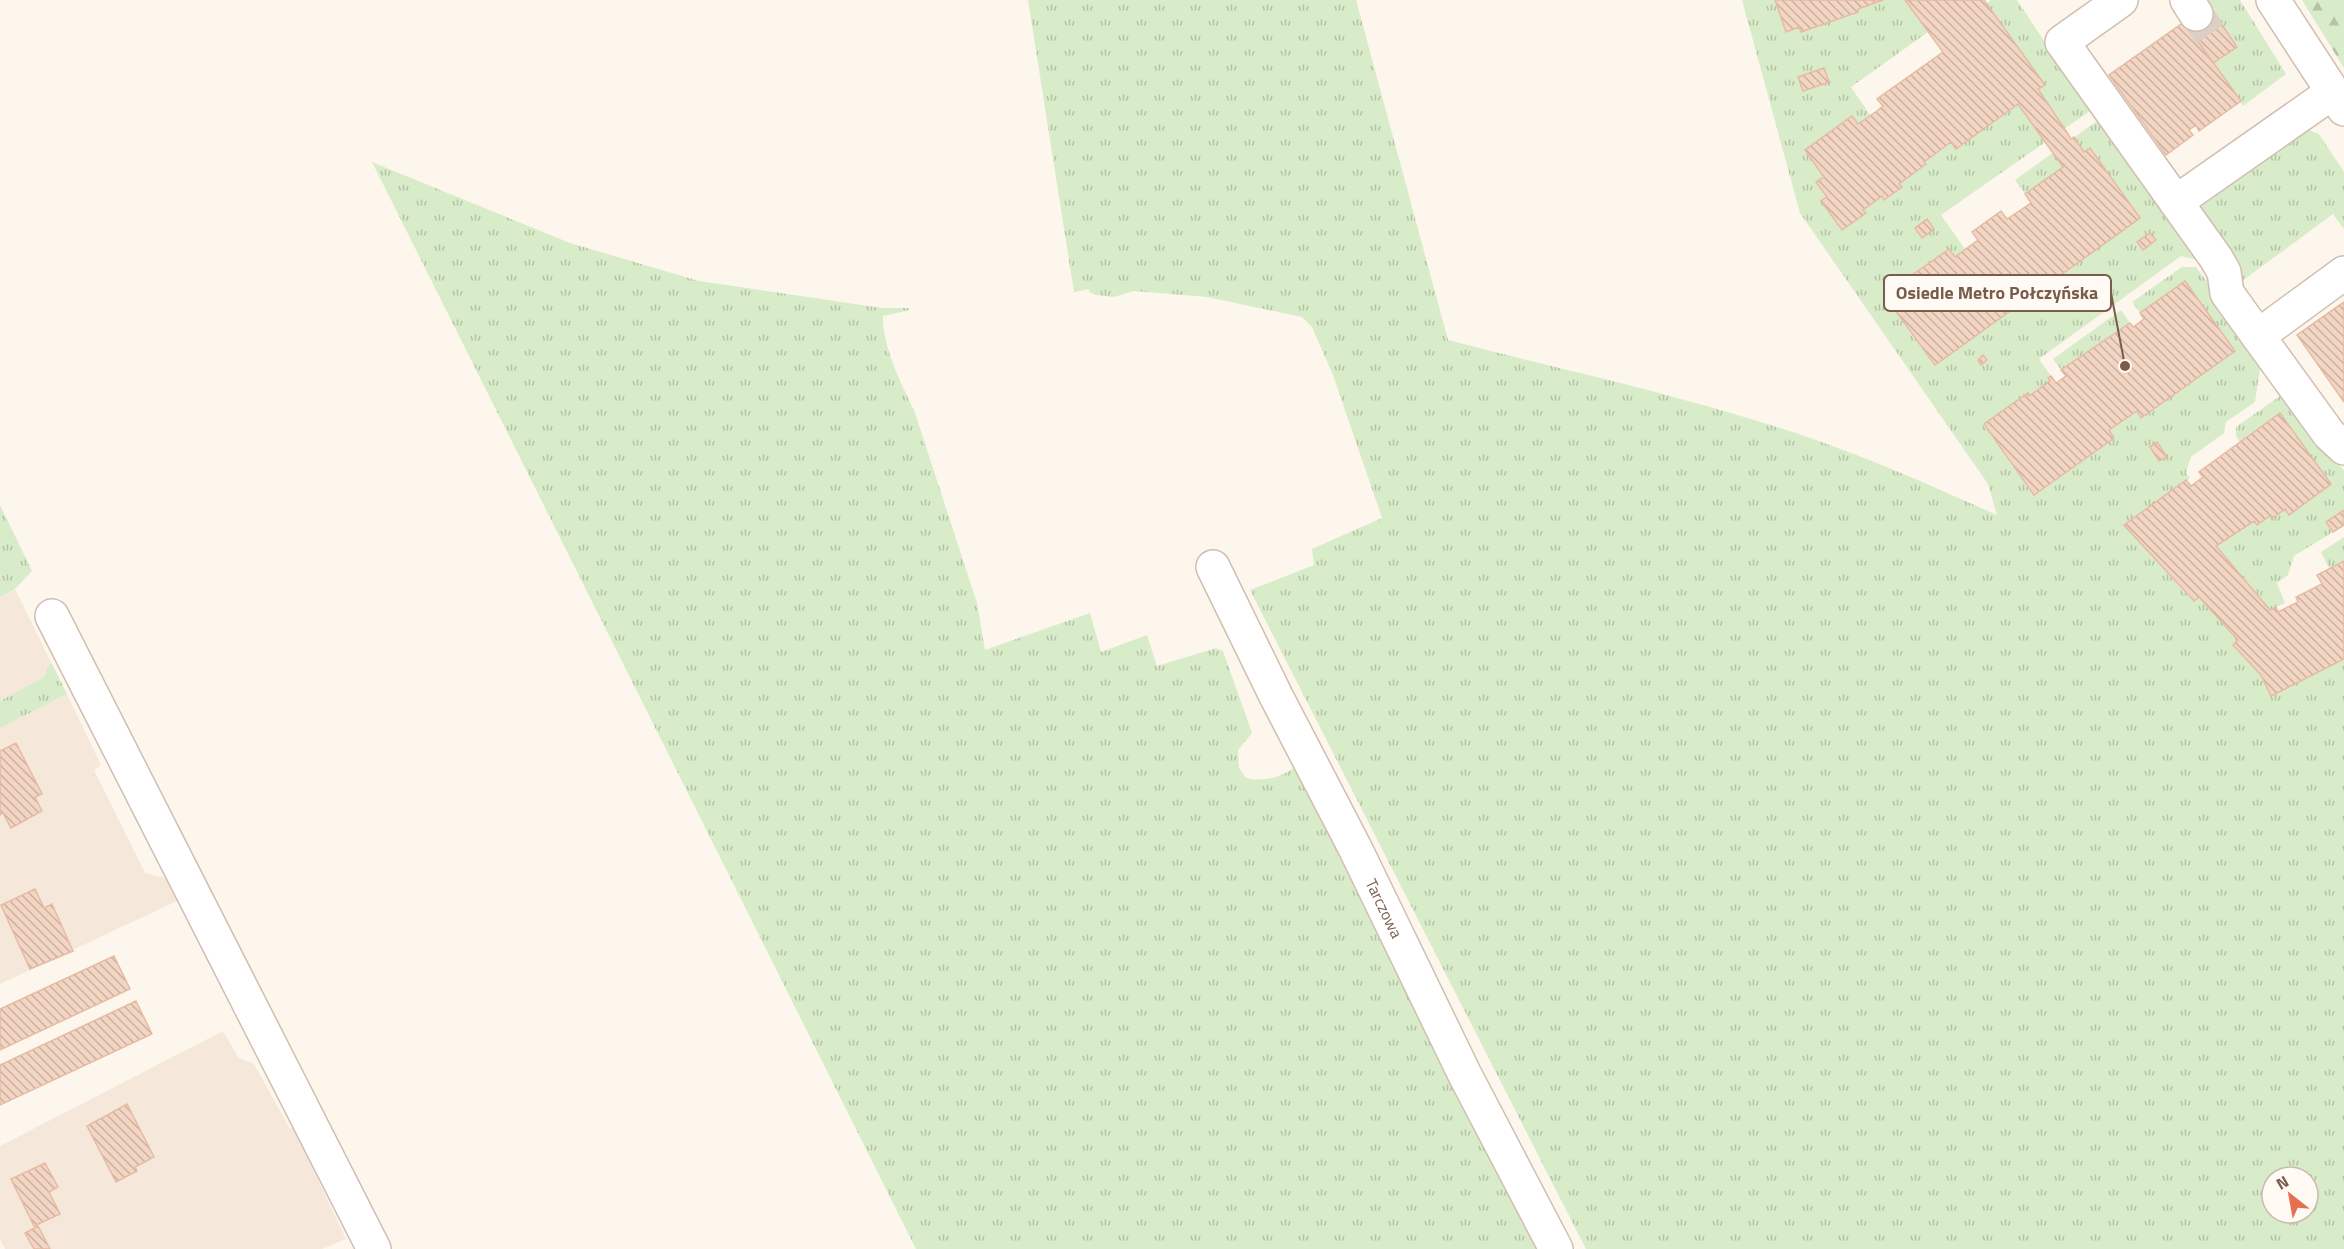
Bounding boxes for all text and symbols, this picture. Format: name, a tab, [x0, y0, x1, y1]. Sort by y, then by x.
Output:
callout: Osiedle Metro Połczyńska	[1884, 275, 2111, 311]
text: Osiedle Metro Połczyńska	[1896, 279, 2098, 306]
street label: Tarczowa	[1360, 875, 1409, 942]
north arrow	[2260, 1165, 2320, 1225]
text: N	[2271, 1169, 2293, 1195]

